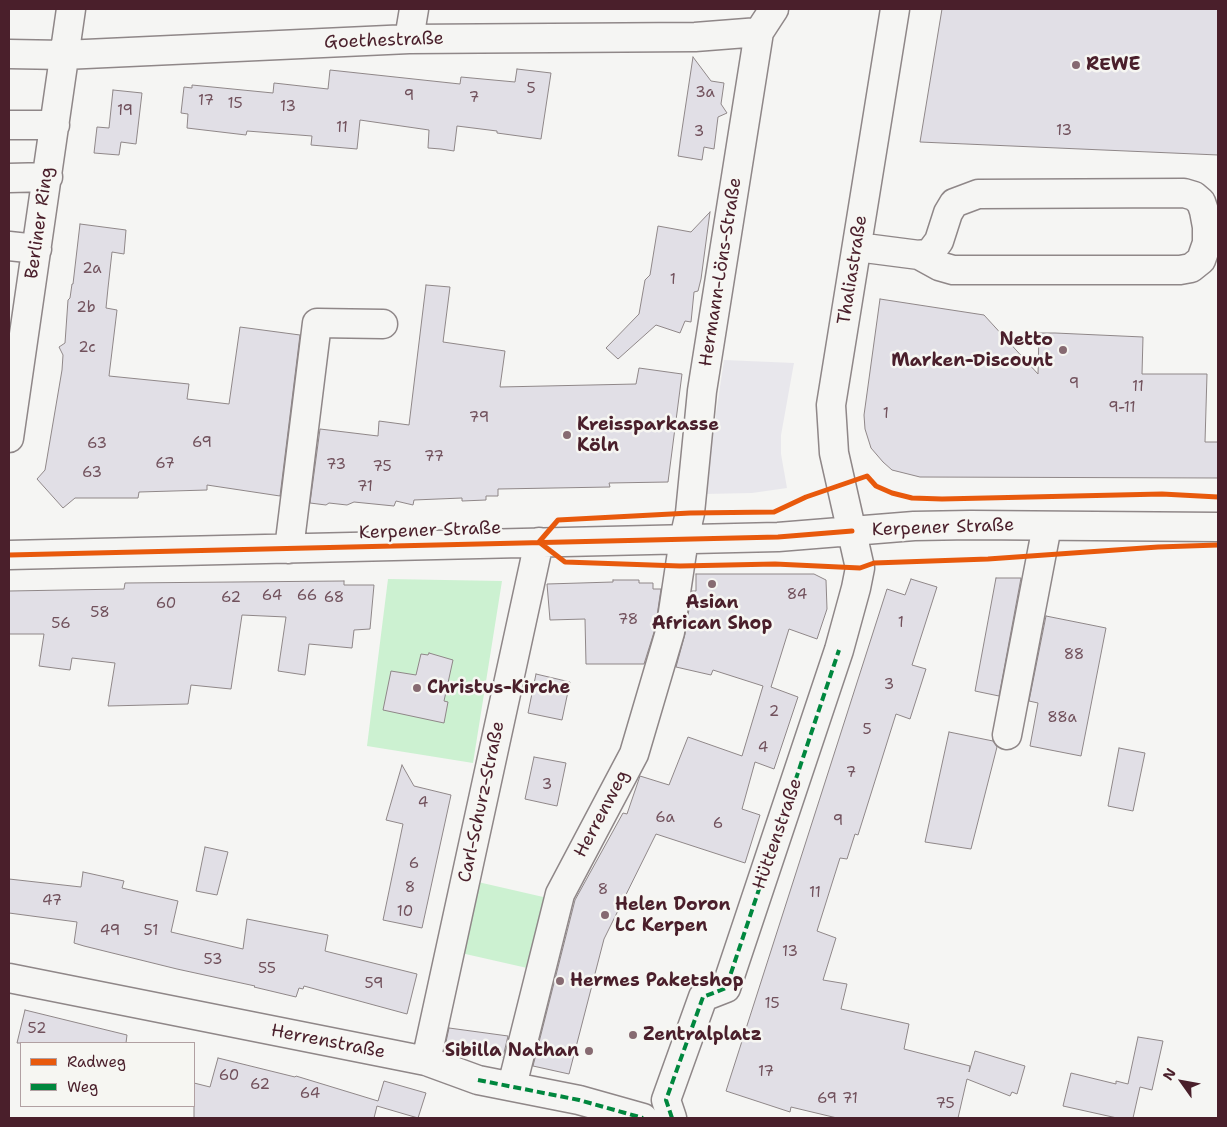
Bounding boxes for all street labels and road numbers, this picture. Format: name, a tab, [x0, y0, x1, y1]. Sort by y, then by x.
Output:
street label: Goethestraße	[324, 28, 444, 54]
street label: Berliner Ring	[21, 166, 59, 280]
street label: Hermann-Löns-Straße	[695, 176, 747, 368]
street label: Thaliastraße	[834, 214, 872, 326]
street label: Kerpener Straße	[871, 515, 1015, 541]
street label: Kerpener Straße	[358, 518, 502, 544]
street label: Carl-Schurz-Straße	[454, 719, 510, 885]
street label: Herrenweg	[570, 767, 634, 861]
street label: Hüttenstraße	[749, 776, 807, 892]
street label: Herrenstraße	[269, 1020, 387, 1064]

